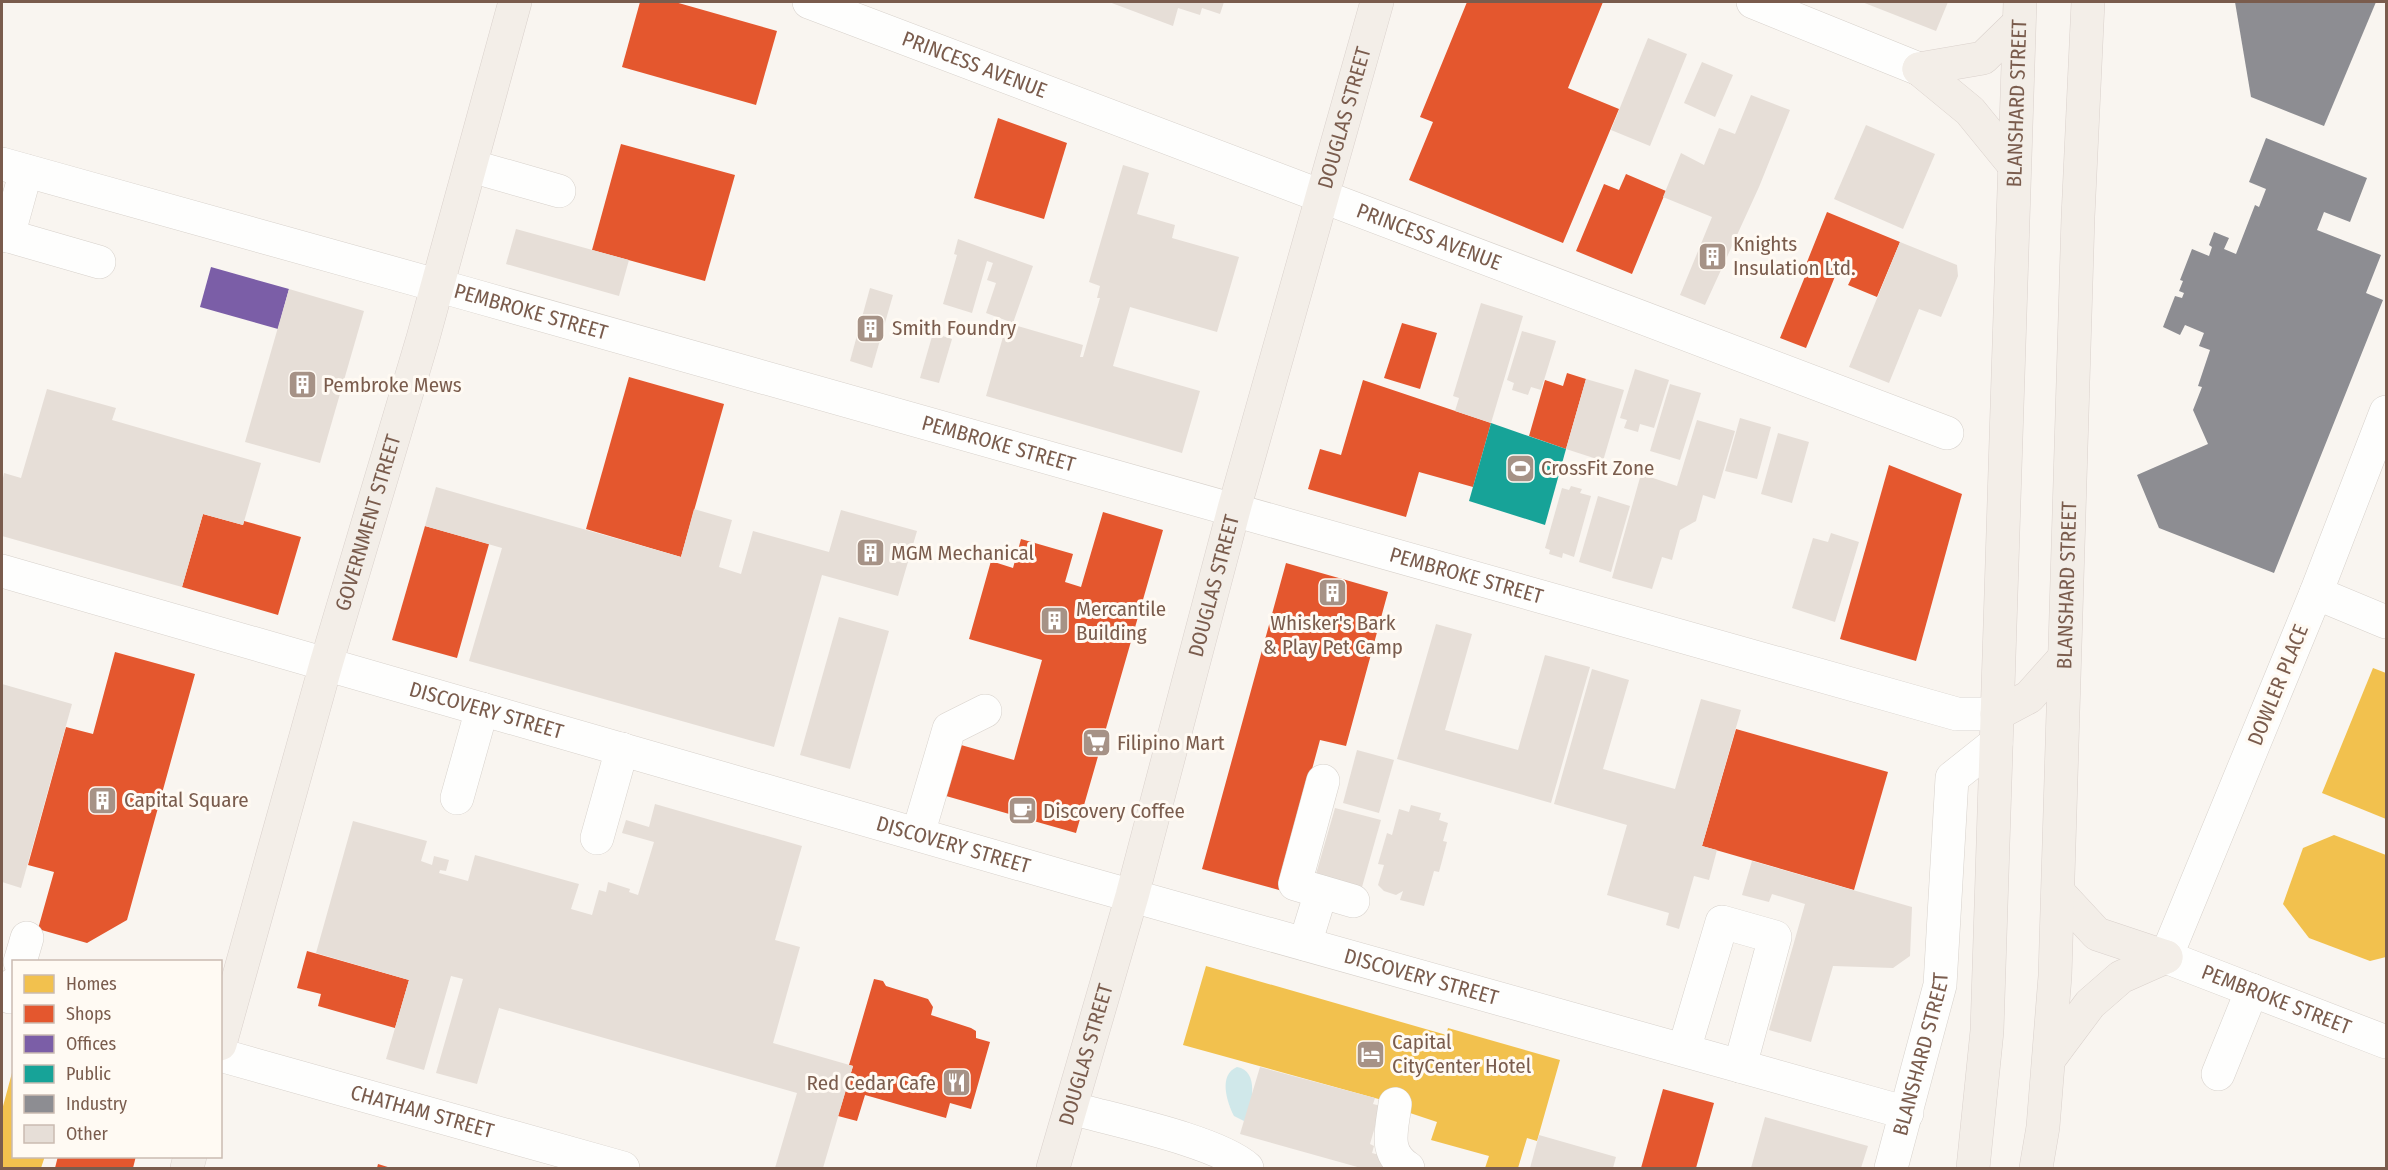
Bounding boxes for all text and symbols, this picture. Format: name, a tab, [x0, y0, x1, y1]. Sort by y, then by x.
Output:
street label: BLANSHARD STREET	[2001, 19, 2032, 188]
street label: PRINCESS AVENUE	[898, 25, 1051, 104]
street label: DOUGLAS STREET	[1312, 44, 1377, 192]
street label: PRINCESS AVENUE	[1353, 198, 1505, 276]
place label: Knights Insulation Ltd.	[1733, 231, 1856, 281]
building icon: Knights Insulation Ltd.	[1696, 240, 1728, 272]
street label: PEMBROKE STREET	[451, 278, 611, 346]
building icon: Smith Foundry	[855, 312, 887, 344]
place label: Smith Foundry	[892, 315, 1017, 341]
building icon: Pembroke Mews	[286, 369, 318, 401]
place label: Pembroke Mews	[323, 372, 462, 398]
street label: PEMBROKE STREET	[919, 410, 1078, 478]
street label: GOVERNMENT STREET	[330, 431, 407, 614]
sports icon: CrossFit Zone	[1504, 452, 1536, 484]
place label: CrossFit Zone	[1541, 455, 1654, 481]
street label: BLANSHARD STREET	[2051, 501, 2082, 670]
street label: DOUGLAS STREET	[1183, 512, 1245, 660]
building icon: MGM Mechanical	[854, 537, 886, 569]
place label: MGM Mechanical	[891, 540, 1034, 566]
street label: PEMBROKE STREET	[1387, 542, 1546, 610]
building icon: Whisker's Bark & Play Pet Camp	[1317, 576, 1349, 608]
place label: Mercantile Building	[1076, 596, 1166, 646]
building icon: Mercantile Building	[1039, 605, 1071, 637]
place label: Whisker's Bark & Play Pet Camp	[1263, 610, 1403, 660]
street label: DOWLER PLACE	[2242, 621, 2314, 749]
street label: DISCOVERY STREET	[406, 676, 567, 745]
supermarket icon: Filipino Mart	[1080, 727, 1112, 759]
place label: Filipino Mart	[1117, 730, 1225, 756]
building icon: Capital Square	[87, 784, 119, 816]
place label: Capital Square	[124, 787, 249, 813]
cafe icon: Discovery Coffee	[1006, 795, 1038, 827]
place label: Discovery Coffee	[1043, 798, 1185, 824]
street label: DISCOVERY STREET	[873, 810, 1034, 879]
street label: DISCOVERY STREET	[1341, 943, 1501, 1011]
street label: PEMBROKE STREET	[2198, 959, 2355, 1040]
legend	[12, 960, 222, 1158]
street label: BLANSHARD STREET	[1887, 971, 1954, 1139]
text: Homes	[66, 973, 117, 995]
street label: DOUGLAS STREET	[1053, 981, 1119, 1128]
text: Shops	[66, 1003, 111, 1025]
place label: Capital CityCenter Hotel	[1392, 1029, 1532, 1079]
text: Offices	[66, 1033, 116, 1055]
hotel icon: Capital CityCenter Hotel	[1355, 1038, 1387, 1070]
text: Public	[66, 1063, 111, 1085]
restaurant icon: Red Cedar Cafe	[941, 1067, 973, 1099]
place label: Red Cedar Cafe	[807, 1070, 936, 1096]
street label: CHATHAM STREET	[348, 1079, 497, 1144]
text: Industry	[66, 1093, 127, 1115]
text: Other	[66, 1123, 109, 1145]

